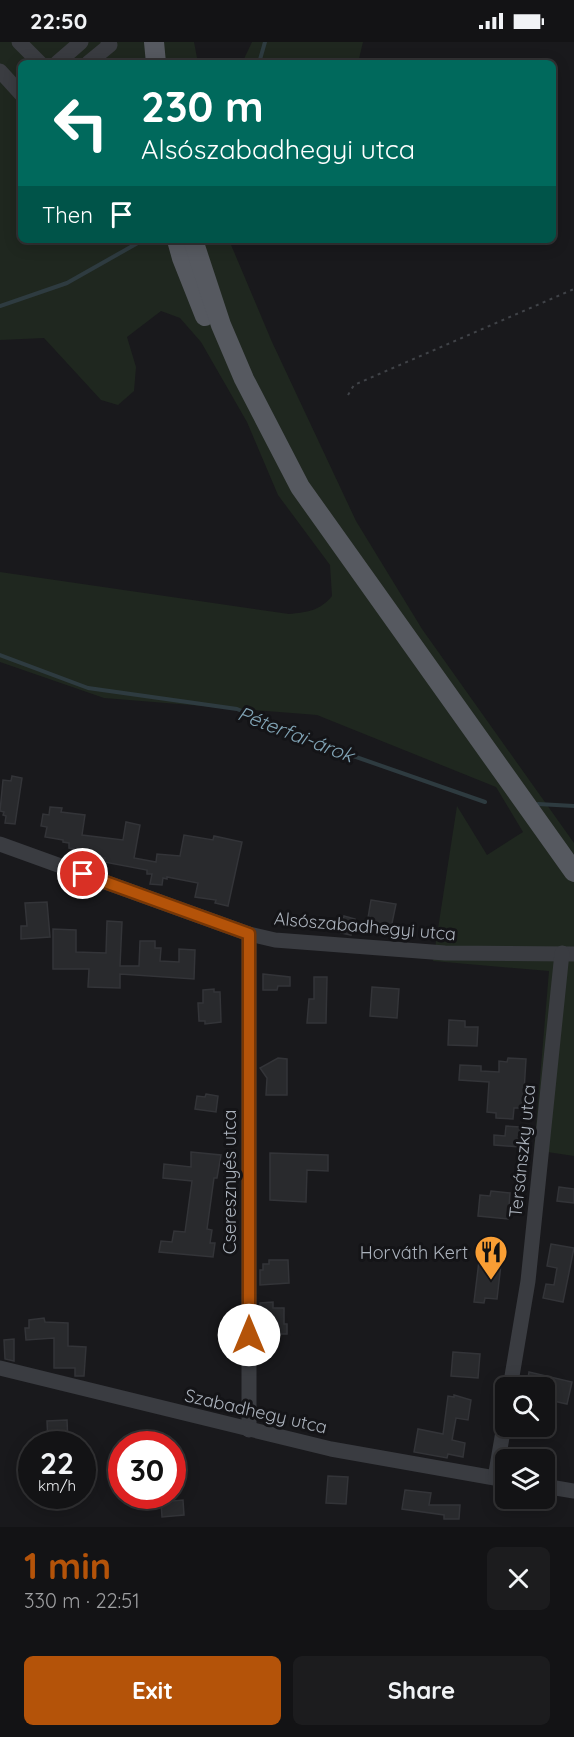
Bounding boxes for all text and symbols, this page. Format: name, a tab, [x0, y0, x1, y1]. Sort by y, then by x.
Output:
text: 22:50	[30, 7, 87, 35]
text: 230 m	[141, 80, 264, 133]
icon: left	[42, 84, 120, 162]
text: Alsószabadhegyi utca	[141, 132, 415, 166]
icon: arrive	[105, 198, 138, 231]
text: Then	[42, 201, 93, 229]
water label: Péterfai-árok	[234, 700, 360, 768]
pin	[57, 848, 108, 899]
icon: arrive	[66, 857, 99, 890]
street label: Alsószabadhegyi utca	[273, 907, 457, 945]
street label: Tersánszky utca	[504, 1083, 540, 1219]
street label: Cseresznyés utca	[218, 1110, 241, 1254]
restaurant icon: Horváth Kert	[473, 1234, 509, 1281]
place label: Horváth Kert	[360, 1241, 468, 1264]
position arrow	[217, 1303, 281, 1367]
map controls	[495, 1377, 555, 1509]
button: search	[495, 1377, 555, 1437]
street label: Szabadhegy utca	[183, 1383, 329, 1439]
speed limit sign: 30	[108, 1431, 186, 1509]
text: 22	[40, 1444, 74, 1482]
button: layers	[495, 1449, 555, 1509]
text: km/h	[38, 1476, 76, 1495]
text: 1 min	[24, 1543, 111, 1588]
button: close	[487, 1547, 550, 1610]
text: 330 m · 22:51	[24, 1588, 140, 1613]
button: Exit	[24, 1656, 281, 1725]
button: Share	[293, 1656, 550, 1725]

